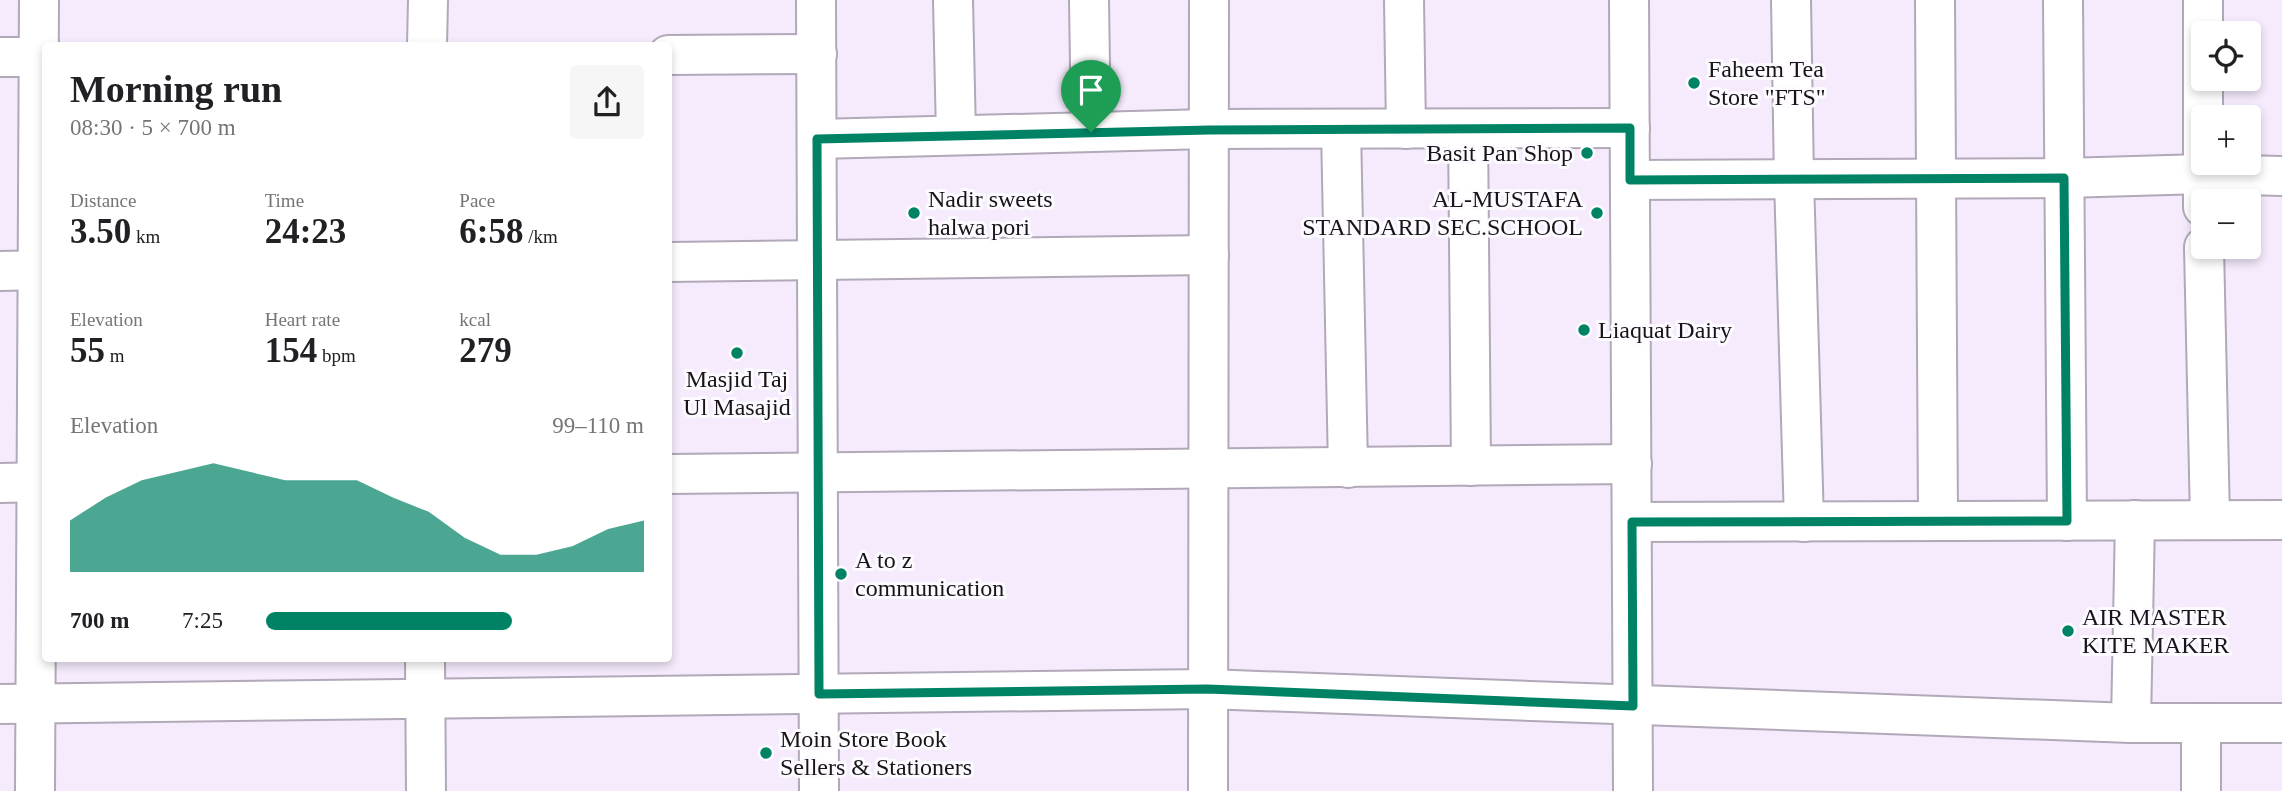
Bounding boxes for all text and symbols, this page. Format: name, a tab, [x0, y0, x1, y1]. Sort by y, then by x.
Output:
map controls	[2191, 21, 2261, 259]
button: locate	[2191, 21, 2261, 91]
place label: Faheem Tea Store "FTS"	[1708, 56, 1826, 110]
pin	[1061, 60, 1121, 132]
button: share	[570, 65, 644, 139]
text: Morning run	[70, 68, 282, 110]
icon: arrive	[1072, 71, 1110, 109]
marker: Faheem Tea Store "FTS"	[1686, 75, 1702, 91]
button: +	[2191, 105, 2261, 175]
text: 08:30 · 5 × 700 m	[70, 115, 236, 140]
place label: Basit Pan Shop	[1426, 140, 1573, 166]
marker: Basit Pan Shop	[1579, 145, 1595, 161]
place label: Nadir sweets halwa pori	[928, 186, 1053, 240]
place label: AL-MUSTAFA STANDARD SEC.SCHOOL	[1302, 186, 1584, 240]
button: −	[2191, 189, 2261, 259]
text: Distance	[70, 190, 136, 211]
text: Time	[265, 190, 304, 211]
text: Pace	[459, 190, 495, 211]
marker: Nadir sweets halwa pori	[906, 205, 922, 221]
marker: AL-MUSTAFA STANDARD SEC.SCHOOL	[1589, 205, 1605, 221]
text: 3.50	[70, 212, 131, 251]
text: 24:23	[265, 212, 346, 251]
text: 6:58	[459, 212, 523, 251]
text: km	[131, 226, 160, 247]
text: /km	[523, 226, 558, 247]
text: Elevation	[70, 309, 143, 330]
text: Heart rate	[265, 309, 340, 330]
text: kcal	[459, 309, 491, 330]
place label: Liaquat Dairy	[1598, 317, 1732, 343]
marker: Liaquat Dairy	[1576, 322, 1592, 338]
text: 55	[70, 331, 105, 370]
text: 154	[265, 331, 317, 370]
text: 279	[459, 331, 512, 370]
text: m	[105, 345, 125, 366]
text: bpm	[317, 345, 356, 366]
marker: Masjid Taj Ul Masajid	[729, 345, 745, 361]
place label: Masjid Taj Ul Masajid	[683, 366, 791, 420]
text: Elevation	[70, 413, 158, 438]
text: 99–110 m	[552, 413, 644, 438]
place label: A to z communication	[855, 547, 1004, 601]
marker: A to z communication	[833, 566, 849, 582]
place label: AIR MASTER KITE MAKER	[2082, 604, 2229, 658]
text: 700 m	[70, 608, 129, 633]
text: 7:25	[182, 608, 223, 633]
marker: AIR MASTER KITE MAKER	[2060, 623, 2076, 639]
place label: Moin Store Book Sellers & Stationers	[780, 726, 972, 780]
marker: Moin Store Book Sellers & Stationers	[758, 745, 774, 761]

